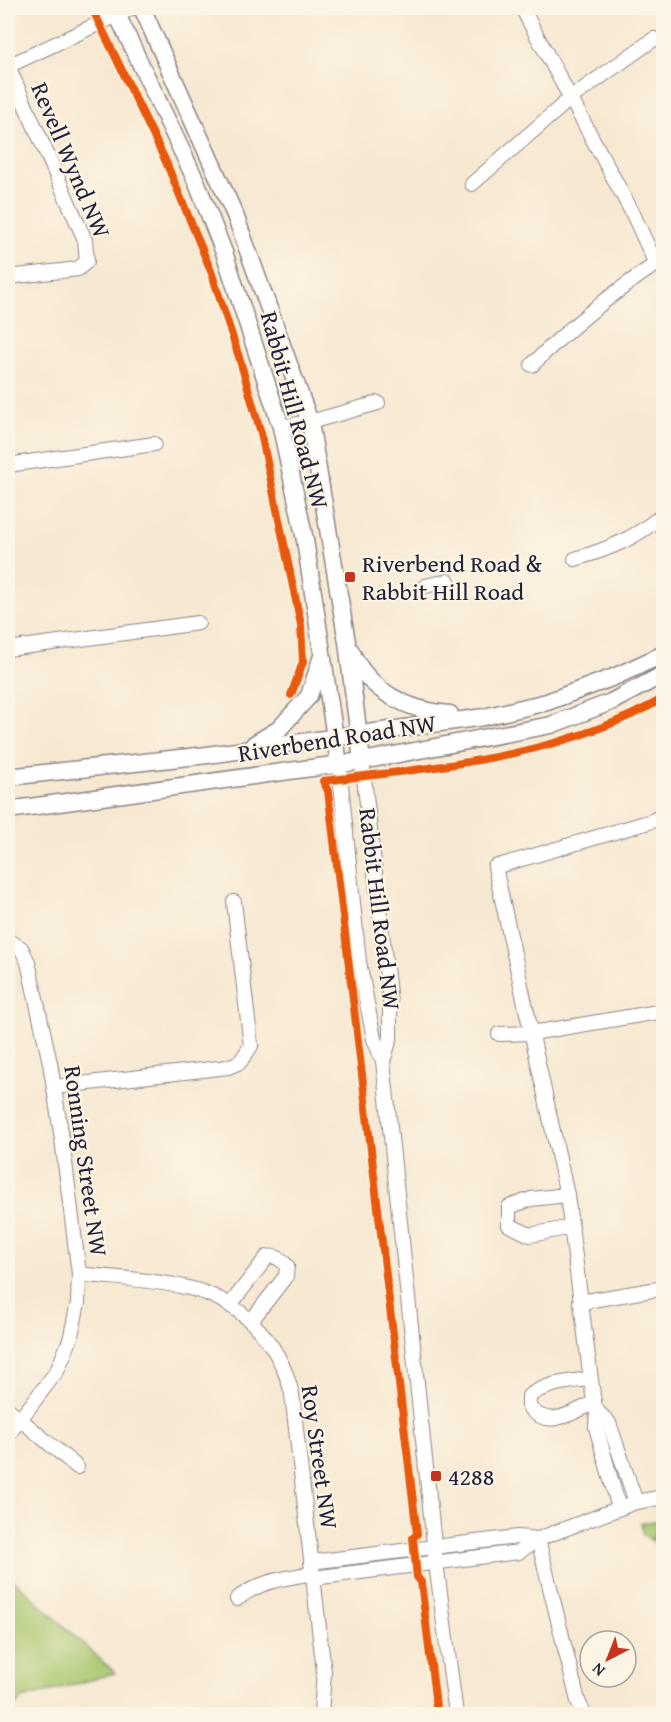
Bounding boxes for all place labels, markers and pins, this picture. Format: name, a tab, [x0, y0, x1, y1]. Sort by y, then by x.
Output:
place label: Riverbend Road & Rabbit Hill Road	[362, 546, 543, 609]
marker: Riverbend Road & Rabbit Hill Road	[343, 570, 357, 584]
place label: 4288	[448, 1459, 494, 1494]
marker: 4288	[429, 1469, 443, 1483]

